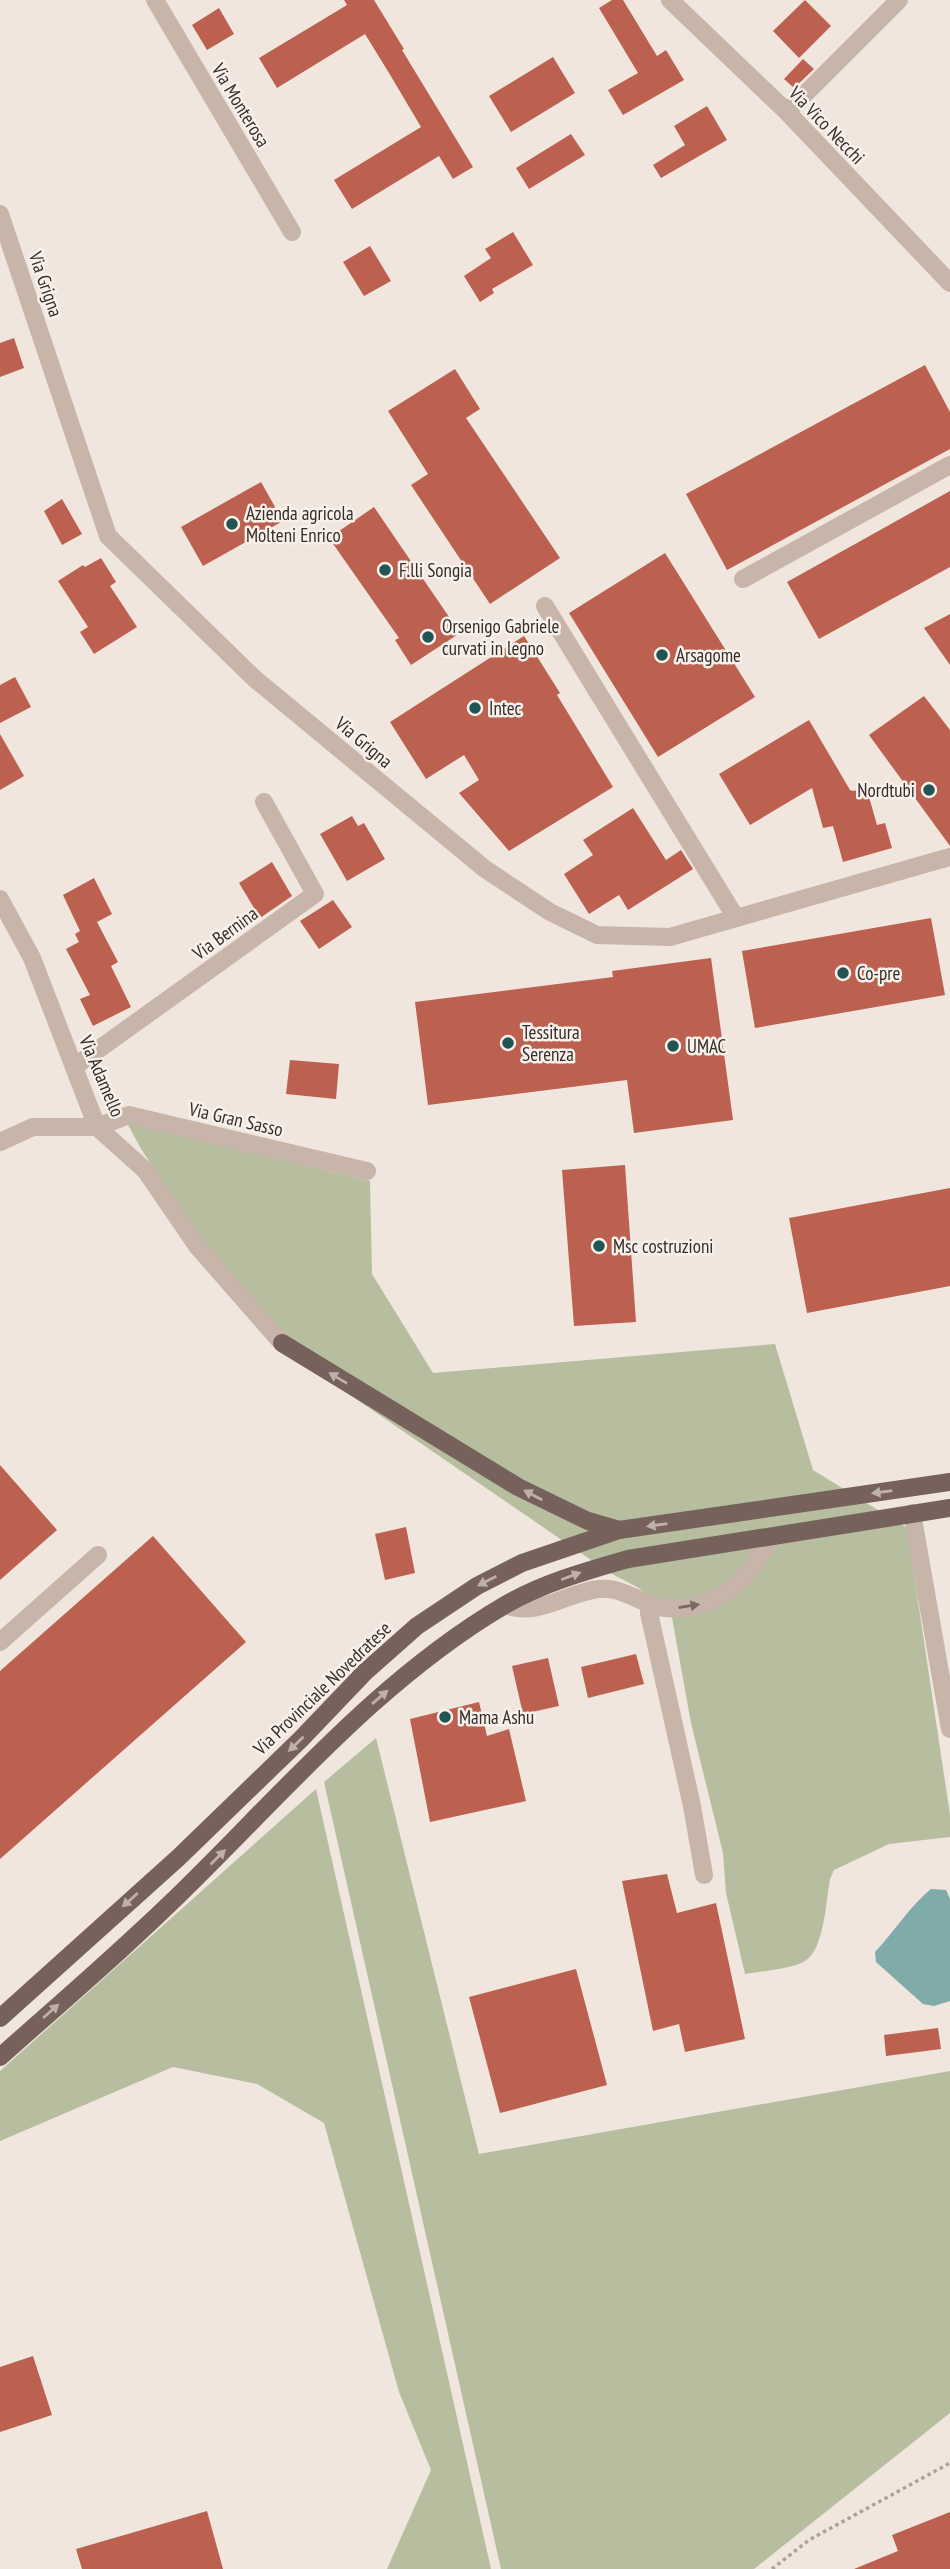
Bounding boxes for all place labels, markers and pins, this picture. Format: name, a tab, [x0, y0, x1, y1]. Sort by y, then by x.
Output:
place label: Azienda agricola Molteni Enrico	[246, 501, 354, 547]
marker: Azienda agricola Molteni Enrico	[224, 516, 240, 532]
place label: F.lli Songia	[399, 558, 472, 582]
marker: F.lli Songia	[377, 562, 393, 578]
place label: Orsenigo Gabriele curvati in legno	[442, 614, 560, 660]
marker: Orsenigo Gabriele curvati in legno	[420, 629, 436, 645]
place label: Arsagome	[676, 643, 741, 667]
marker: Arsagome	[654, 647, 670, 663]
place label: Intec	[489, 696, 522, 720]
marker: Intec	[467, 700, 483, 716]
place label: Nordtubi	[857, 778, 915, 802]
marker: Nordtubi	[921, 782, 937, 798]
place label: Co-pre	[857, 961, 900, 985]
marker: Co-pre	[835, 965, 851, 981]
place label: Tessitura Serenza	[522, 1020, 580, 1066]
place label: UMAC	[687, 1034, 727, 1058]
marker: Tessitura Serenza	[500, 1035, 516, 1051]
marker: UMAC	[665, 1038, 681, 1054]
place label: Msc costruzioni	[613, 1234, 713, 1258]
marker: Msc costruzioni	[591, 1238, 607, 1254]
place label: Mama Ashu	[459, 1705, 534, 1729]
marker: Mama Ashu	[437, 1709, 453, 1725]

